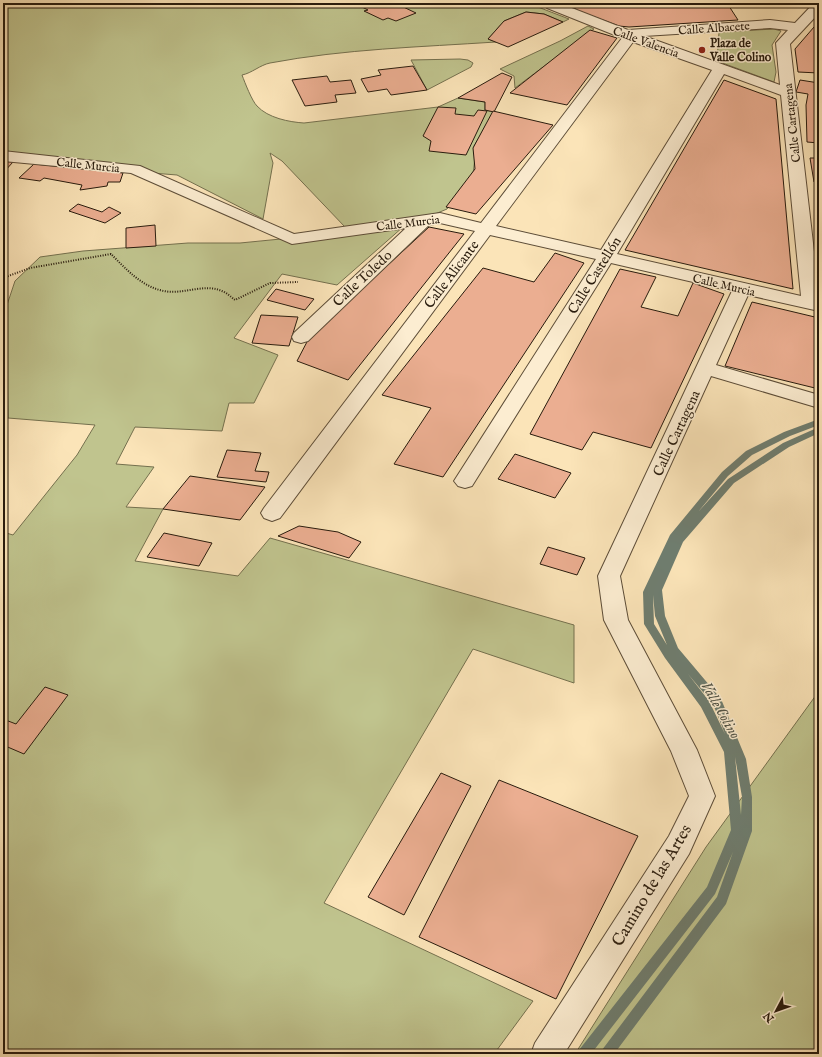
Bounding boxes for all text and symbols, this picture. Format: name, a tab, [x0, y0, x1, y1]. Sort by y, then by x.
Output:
street label: Calle Albacete	[678, 18, 751, 38]
street label: Calle Valencia	[611, 24, 682, 62]
place label: Plaza de Valle Colino	[709, 36, 772, 65]
marker: Plaza de Valle Colino	[697, 45, 707, 55]
street label: Calle Cartagena	[781, 82, 804, 163]
street label: Calle Murcia	[55, 155, 121, 176]
street label: Calle Murcia	[376, 212, 441, 235]
street label: Calle Castellón	[564, 233, 626, 318]
street label: Calle Alicante	[420, 236, 484, 312]
street label: Calle Toledo	[329, 246, 396, 311]
street label: Calle Murcia	[691, 271, 757, 300]
street label: Calle Cartagena	[649, 387, 705, 479]
water label: Valle Colino	[697, 678, 745, 742]
street label: Camino de las Artes	[608, 821, 697, 951]
north arrow	[756, 991, 796, 1031]
text: N	[760, 1008, 778, 1026]

